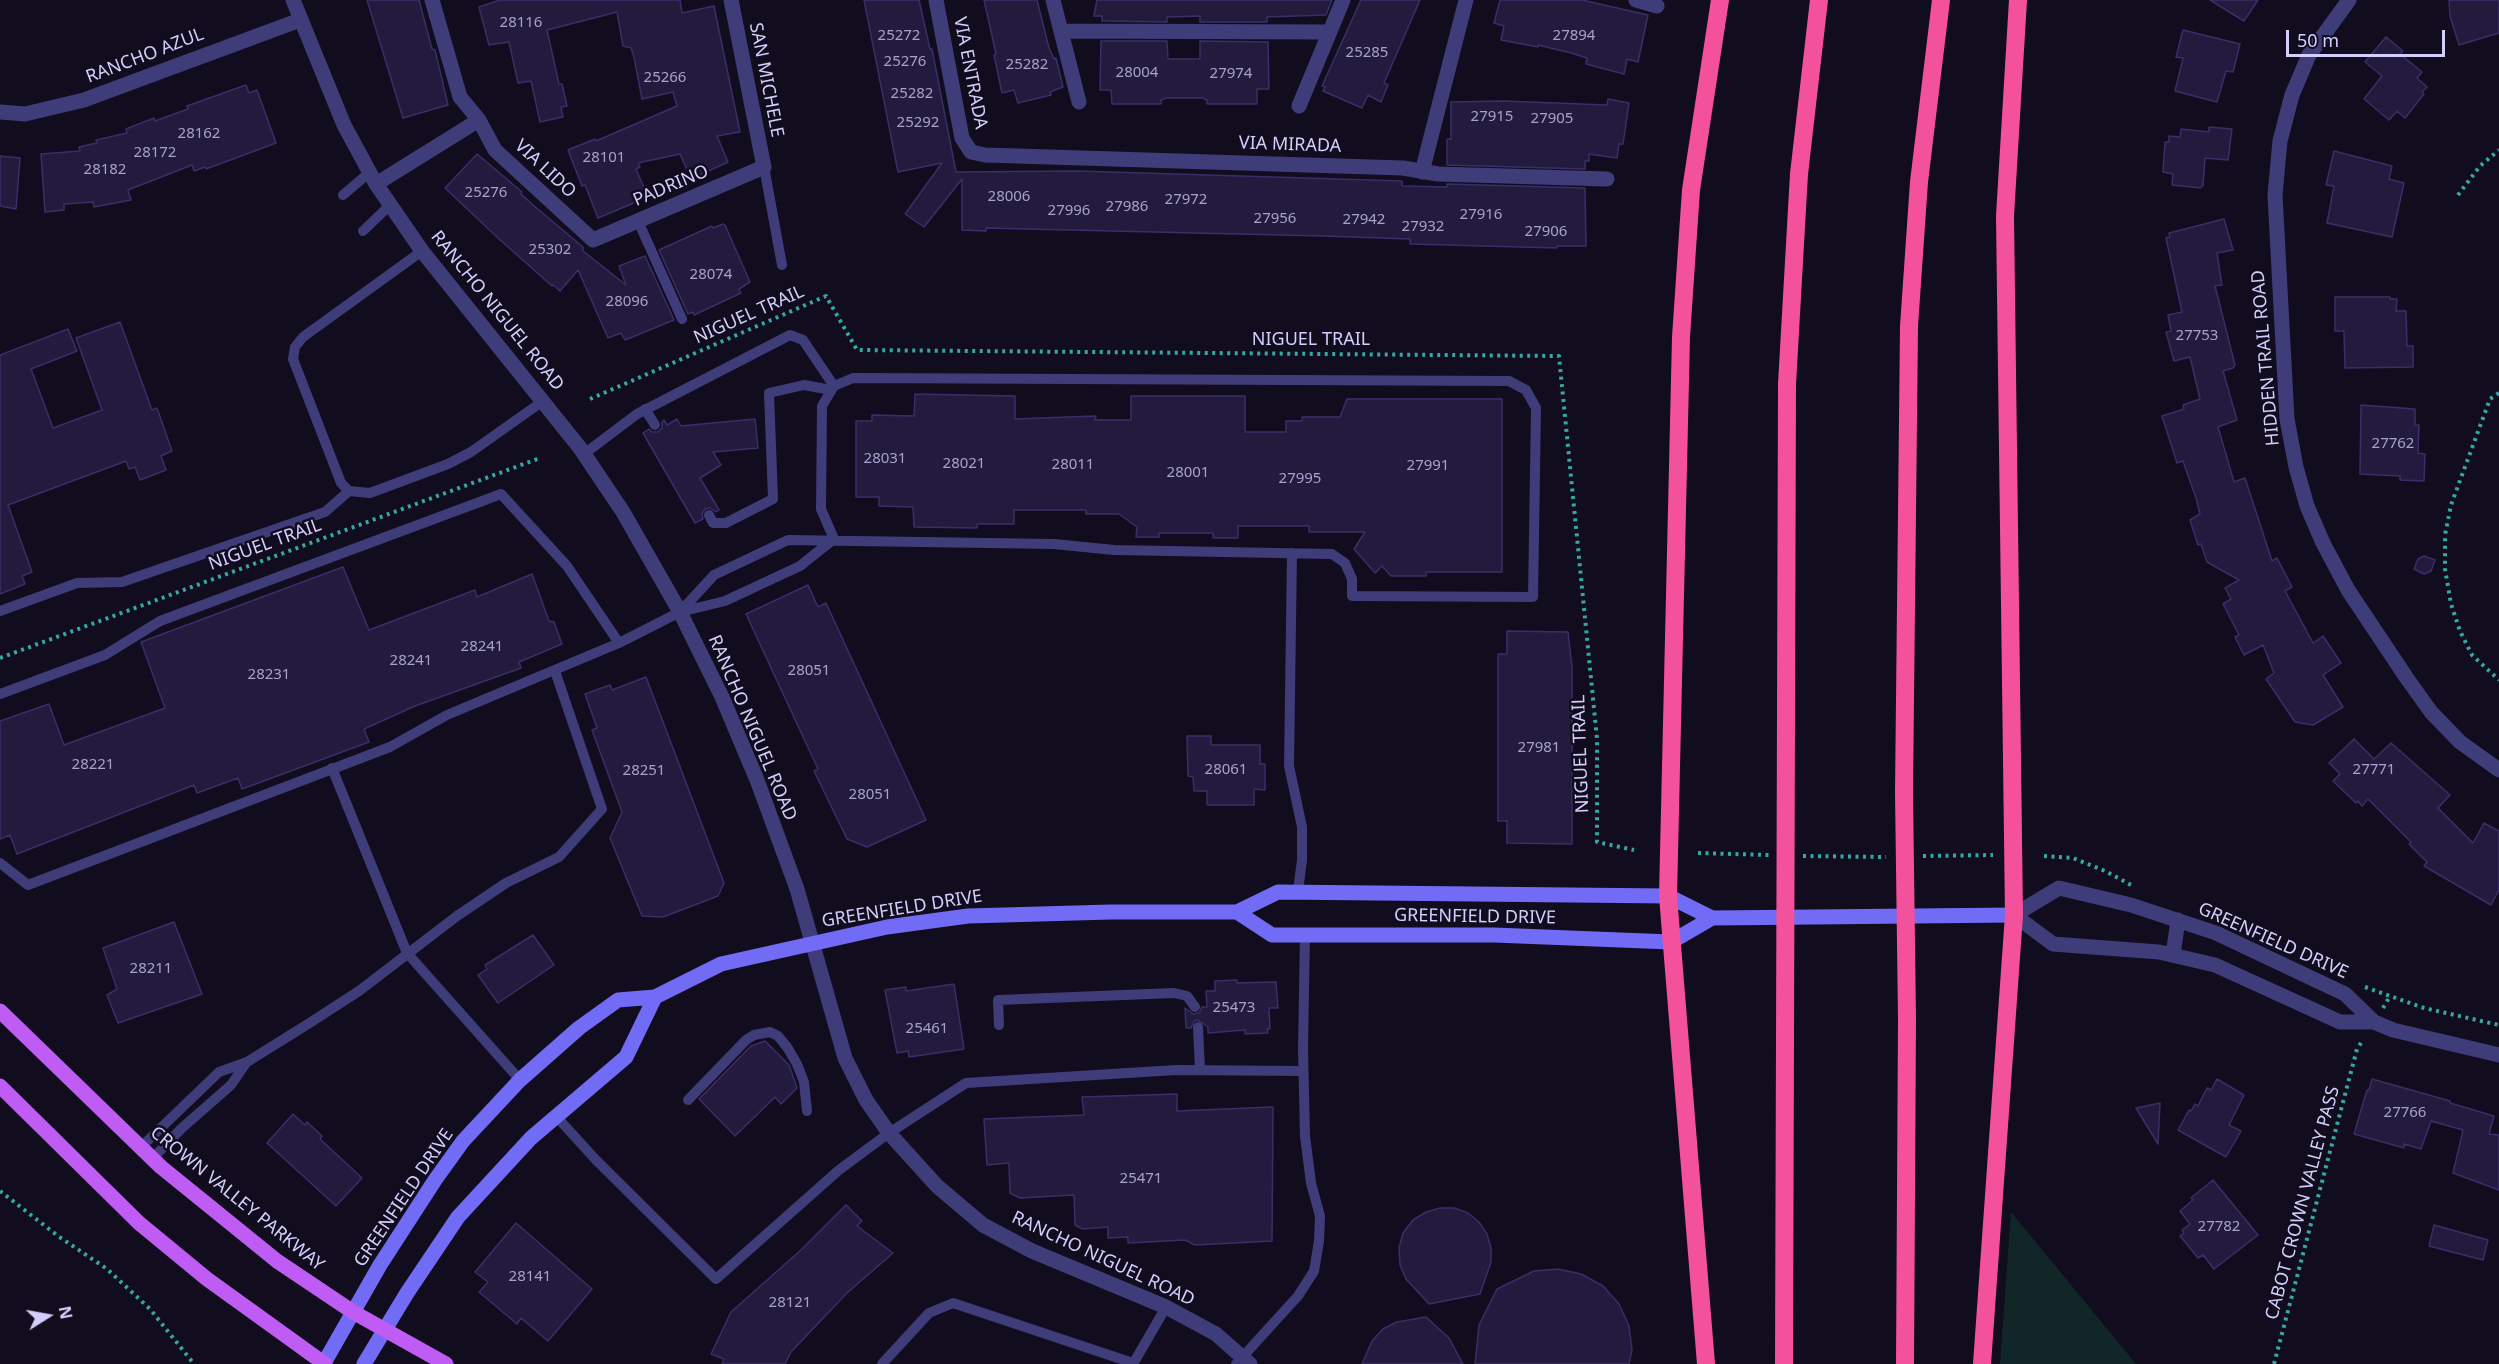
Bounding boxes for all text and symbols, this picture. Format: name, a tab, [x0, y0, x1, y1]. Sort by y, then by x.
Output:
house number: 28116	[500, 14, 542, 32]
street label: VIA ENTRADA	[949, 15, 991, 131]
scale bar	[2289, 18, 2448, 56]
street label: SAN MICHELE	[744, 21, 788, 139]
street label: RANCHO AZUL	[83, 24, 207, 88]
house number: 25272	[878, 27, 920, 45]
house number: 27894	[1553, 27, 1595, 45]
text: 50 m	[2297, 28, 2339, 52]
house number: 25285	[1346, 44, 1388, 62]
house number: 25276	[884, 53, 926, 71]
house number: 25282	[1006, 56, 1048, 74]
house number: 28004	[1116, 64, 1158, 82]
house number: 27974	[1210, 65, 1252, 83]
house number: 25266	[644, 69, 686, 87]
house number: 25282	[891, 85, 933, 103]
house number: 27915	[1471, 108, 1513, 126]
house number: 27905	[1531, 110, 1573, 128]
house number: 25292	[897, 114, 939, 132]
house number: 28162	[178, 125, 220, 143]
street label: VIA MIRADA	[1238, 132, 1342, 158]
street label: VIA LIDO	[510, 135, 580, 203]
house number: 28172	[134, 144, 176, 162]
house number: 28101	[583, 149, 625, 167]
street label: PADRINO	[630, 160, 712, 212]
house number: 28182	[84, 161, 126, 179]
house number: 25276	[465, 184, 507, 202]
house number: 28006	[988, 188, 1030, 206]
house number: 27972	[1165, 191, 1207, 209]
house number: 27986	[1106, 198, 1148, 216]
house number: 27996	[1048, 202, 1090, 220]
house number: 27916	[1460, 206, 1502, 224]
house number: 27956	[1254, 210, 1296, 228]
house number: 27942	[1343, 211, 1385, 229]
house number: 27932	[1402, 218, 1444, 236]
house number: 27906	[1525, 223, 1567, 241]
street label: RANCHO NIGUEL ROAD	[426, 227, 568, 395]
house number: 25302	[529, 241, 571, 259]
house number: 28074	[690, 266, 732, 284]
street label: HIDDEN TRAIL ROAD	[2248, 269, 2284, 447]
street label: NIGUEL TRAIL	[691, 281, 807, 349]
house number: 28096	[606, 293, 648, 311]
house number: 27753	[2176, 327, 2218, 345]
street label: NIGUEL TRAIL	[1252, 329, 1370, 351]
house number: 27762	[2372, 435, 2414, 453]
house number: 28031	[864, 450, 906, 468]
house number: 28021	[943, 455, 985, 473]
house number: 28011	[1052, 456, 1094, 474]
house number: 27991	[1407, 457, 1449, 475]
house number: 28001	[1167, 464, 1209, 482]
house number: 27995	[1279, 470, 1321, 488]
street label: NIGUEL TRAIL	[206, 515, 324, 575]
street label: RANCHO NIGUEL ROAD	[703, 632, 801, 824]
house number: 28241	[461, 638, 503, 656]
house number: 28241	[390, 652, 432, 670]
house number: 28051	[788, 662, 830, 680]
house number: 28231	[248, 666, 290, 684]
street label: NIGUEL TRAIL	[1568, 694, 1594, 814]
house number: 27981	[1518, 739, 1560, 757]
house number: 28221	[72, 756, 114, 774]
house number: 28061	[1205, 761, 1247, 779]
house number: 27771	[2353, 761, 2395, 779]
house number: 28251	[623, 762, 665, 780]
house number: 28051	[849, 786, 891, 804]
street label: GREENFIELD DRIVE	[820, 886, 984, 932]
street label: GREENFIELD DRIVE	[2195, 898, 2351, 984]
street label: GREENFIELD DRIVE	[1394, 905, 1556, 929]
house number: 28211	[130, 960, 172, 978]
house number: 25473	[1213, 999, 1255, 1017]
house number: 25461	[906, 1020, 948, 1038]
street label: CABOT CROWN VALLEY PASS	[2261, 1084, 2345, 1322]
house number: 27766	[2384, 1104, 2426, 1122]
street label: CROWN VALLEY PARKWAY	[146, 1122, 328, 1276]
street label: GREENFIELD DRIVE	[350, 1125, 458, 1271]
house number: 25471	[1120, 1170, 1162, 1188]
street label: RANCHO NIGUEL ROAD	[1008, 1207, 1198, 1311]
house number: 27782	[2198, 1218, 2240, 1236]
house number: 28141	[509, 1268, 551, 1286]
north arrow	[18, 1286, 78, 1346]
house number: 28121	[769, 1294, 811, 1312]
text: N	[54, 1304, 78, 1321]

